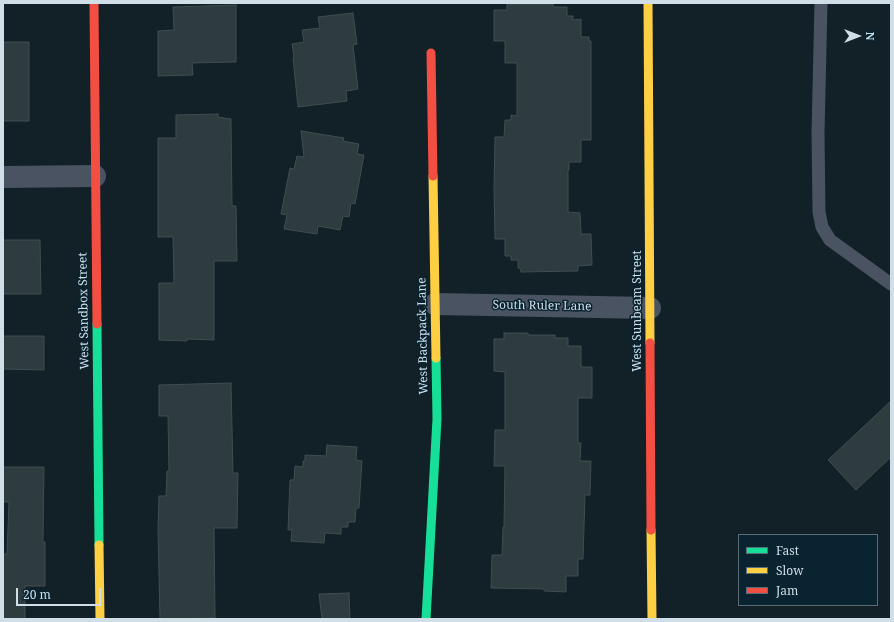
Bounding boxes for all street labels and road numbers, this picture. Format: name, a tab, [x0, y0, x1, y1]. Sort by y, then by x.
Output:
street label: West Sunbeam Street	[631, 250, 645, 372]
street label: West Sandbox Street	[76, 252, 92, 370]
street label: West Backpack Lane	[415, 277, 431, 395]
street label: South Ruler Lane	[492, 298, 592, 314]

